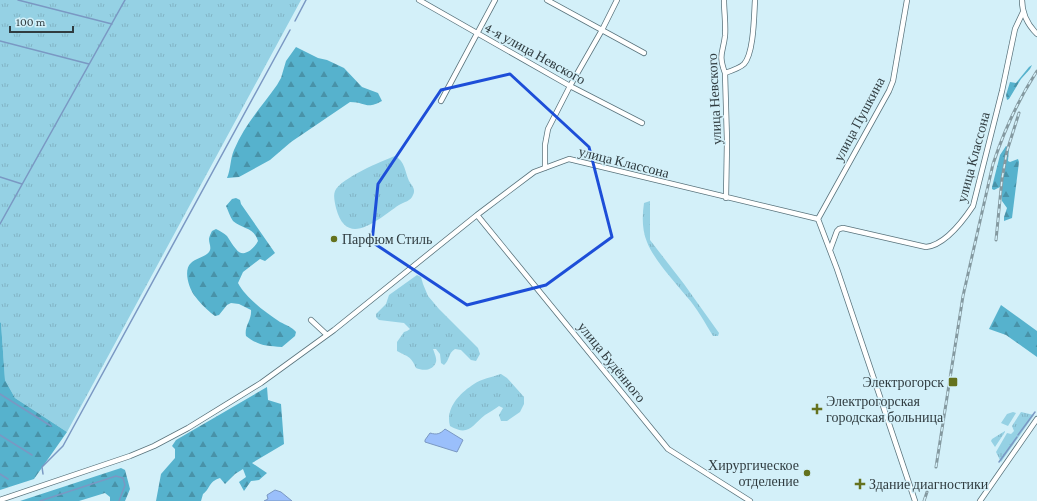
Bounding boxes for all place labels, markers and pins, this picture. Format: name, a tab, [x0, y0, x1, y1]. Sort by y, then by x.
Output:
place label: Парфюм Стиль	[342, 231, 432, 247]
marker: Парфюм Стиль	[329, 234, 339, 244]
place label: Электрогорск	[862, 374, 944, 390]
marker: Электрогорск	[947, 376, 959, 388]
place label: Электрогорская городская больница	[826, 393, 944, 425]
marker: Электрогорская городская больница	[811, 403, 823, 415]
place label: Хирургическое отделение	[708, 457, 799, 489]
marker: Хирургическое отделение	[802, 468, 812, 478]
place label: Здание диагностики	[869, 476, 989, 492]
marker: Здание диагностики	[854, 478, 866, 490]

